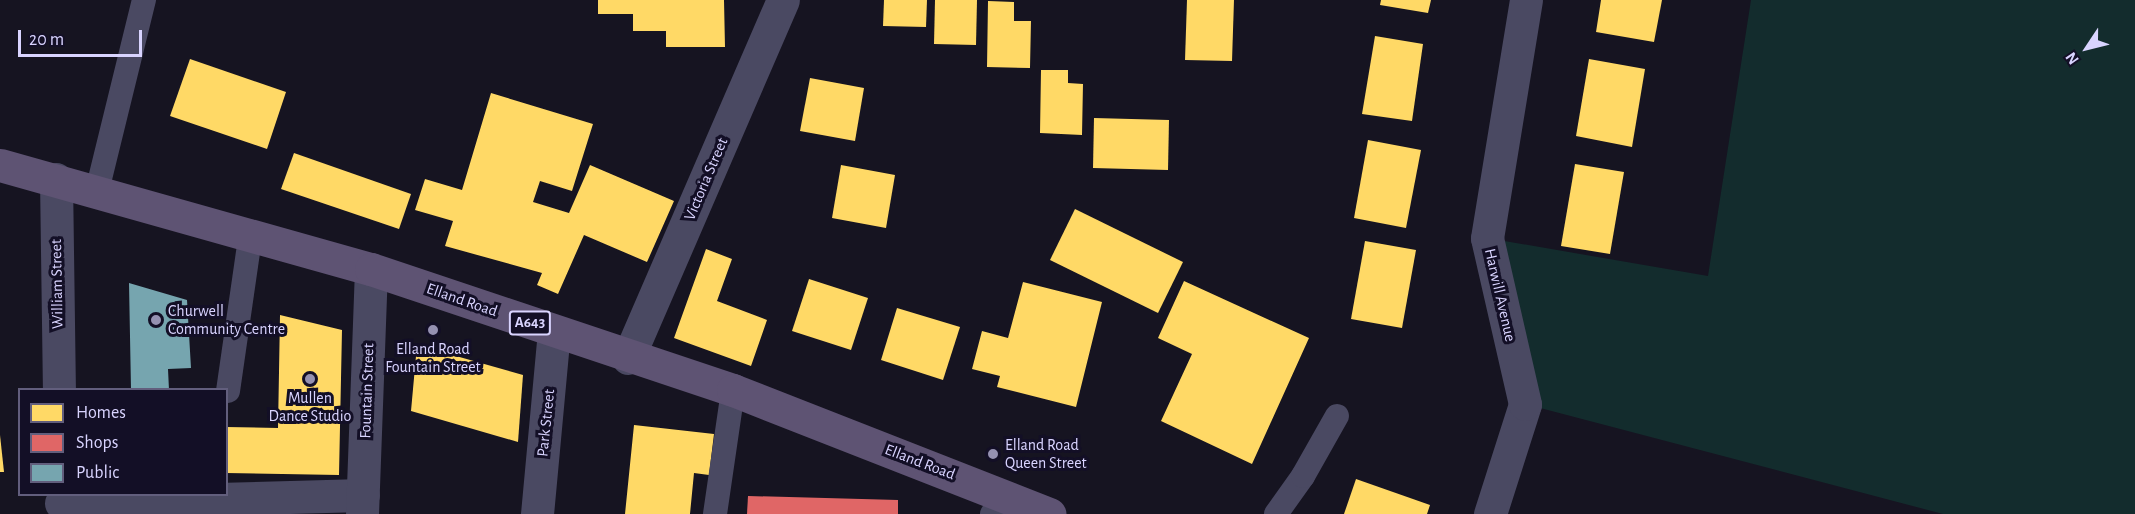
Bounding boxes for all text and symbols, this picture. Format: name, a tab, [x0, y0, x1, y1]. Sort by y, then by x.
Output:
scale bar	[21, 18, 146, 56]
north arrow	[2057, 18, 2117, 78]
text: 20 m	[29, 31, 64, 49]
text: N	[2063, 49, 2082, 67]
street label: Victoria Street	[680, 135, 732, 223]
street label: William Street	[47, 239, 67, 329]
street label: Harwill Avenue	[1480, 247, 1520, 343]
street label: Elland Road	[424, 279, 500, 321]
place label: Churwell Community Centre	[168, 301, 285, 339]
road number: A643	[508, 311, 552, 335]
marker: Churwell Community Centre	[149, 313, 163, 327]
marker: Elland Road Fountain Street	[426, 323, 440, 337]
place label: Elland Road Fountain Street	[385, 339, 481, 377]
street label: Fountain Street	[356, 343, 378, 439]
marker: Mullen Dance Studio	[303, 372, 317, 386]
legend	[18, 388, 228, 496]
place label: Mullen Dance Studio	[269, 388, 351, 426]
street label: Park Street	[533, 388, 559, 458]
text: Homes	[76, 404, 126, 422]
text: Shops	[76, 434, 118, 452]
place label: Elland Road Queen Street	[1005, 435, 1087, 473]
street label: Elland Road	[882, 440, 958, 484]
marker: Elland Road Queen Street	[986, 447, 1000, 461]
text: Public	[76, 464, 119, 482]

